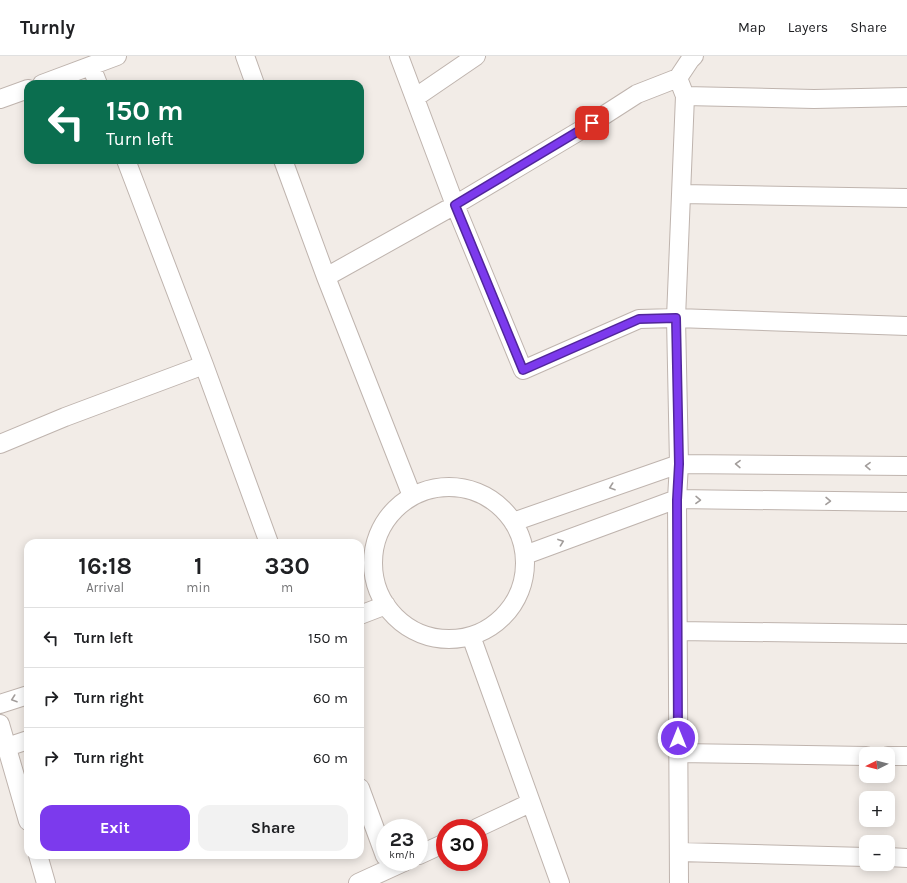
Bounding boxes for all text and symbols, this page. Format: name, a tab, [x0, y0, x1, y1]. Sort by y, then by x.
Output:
text: Turnly	[20, 17, 75, 39]
text: Map	[738, 19, 766, 36]
text: Layers	[788, 19, 828, 36]
text: Share	[850, 19, 887, 36]
text: 150 m	[106, 94, 184, 127]
icon: left	[40, 96, 92, 148]
pin	[575, 106, 609, 140]
icon: arrive	[581, 112, 603, 134]
text: Turn left	[106, 128, 174, 150]
one-way arrow	[735, 460, 741, 469]
one-way arrow	[865, 462, 871, 470]
one-way arrow	[609, 482, 616, 491]
one-way arrow	[695, 496, 701, 504]
one-way arrow	[825, 497, 831, 505]
one-way arrow	[558, 538, 565, 547]
text: 16:18	[78, 552, 132, 580]
text: 1	[194, 552, 203, 580]
text: 330	[265, 552, 310, 580]
text: Arrival	[86, 580, 124, 595]
text: min	[186, 580, 210, 595]
text: m	[281, 580, 293, 595]
icon: left	[40, 627, 62, 649]
text: Turn left	[74, 629, 133, 647]
text: 150 m	[308, 629, 348, 647]
icon: right	[40, 687, 62, 709]
text: Turn right	[74, 689, 144, 707]
text: 60 m	[313, 689, 348, 707]
one-way arrow	[11, 695, 18, 703]
position arrow	[657, 717, 699, 759]
icon: right	[40, 747, 62, 769]
north arrow	[859, 747, 895, 783]
map controls	[859, 747, 895, 871]
text: Turn right	[74, 749, 144, 767]
text: 60 m	[313, 749, 348, 767]
button: +	[859, 791, 895, 827]
button: Exit	[40, 805, 190, 851]
button: Share	[198, 805, 348, 851]
speed limit sign: 30	[436, 819, 488, 871]
text: 23	[390, 828, 414, 851]
button: −	[859, 835, 895, 871]
text: km/h	[389, 849, 415, 861]

